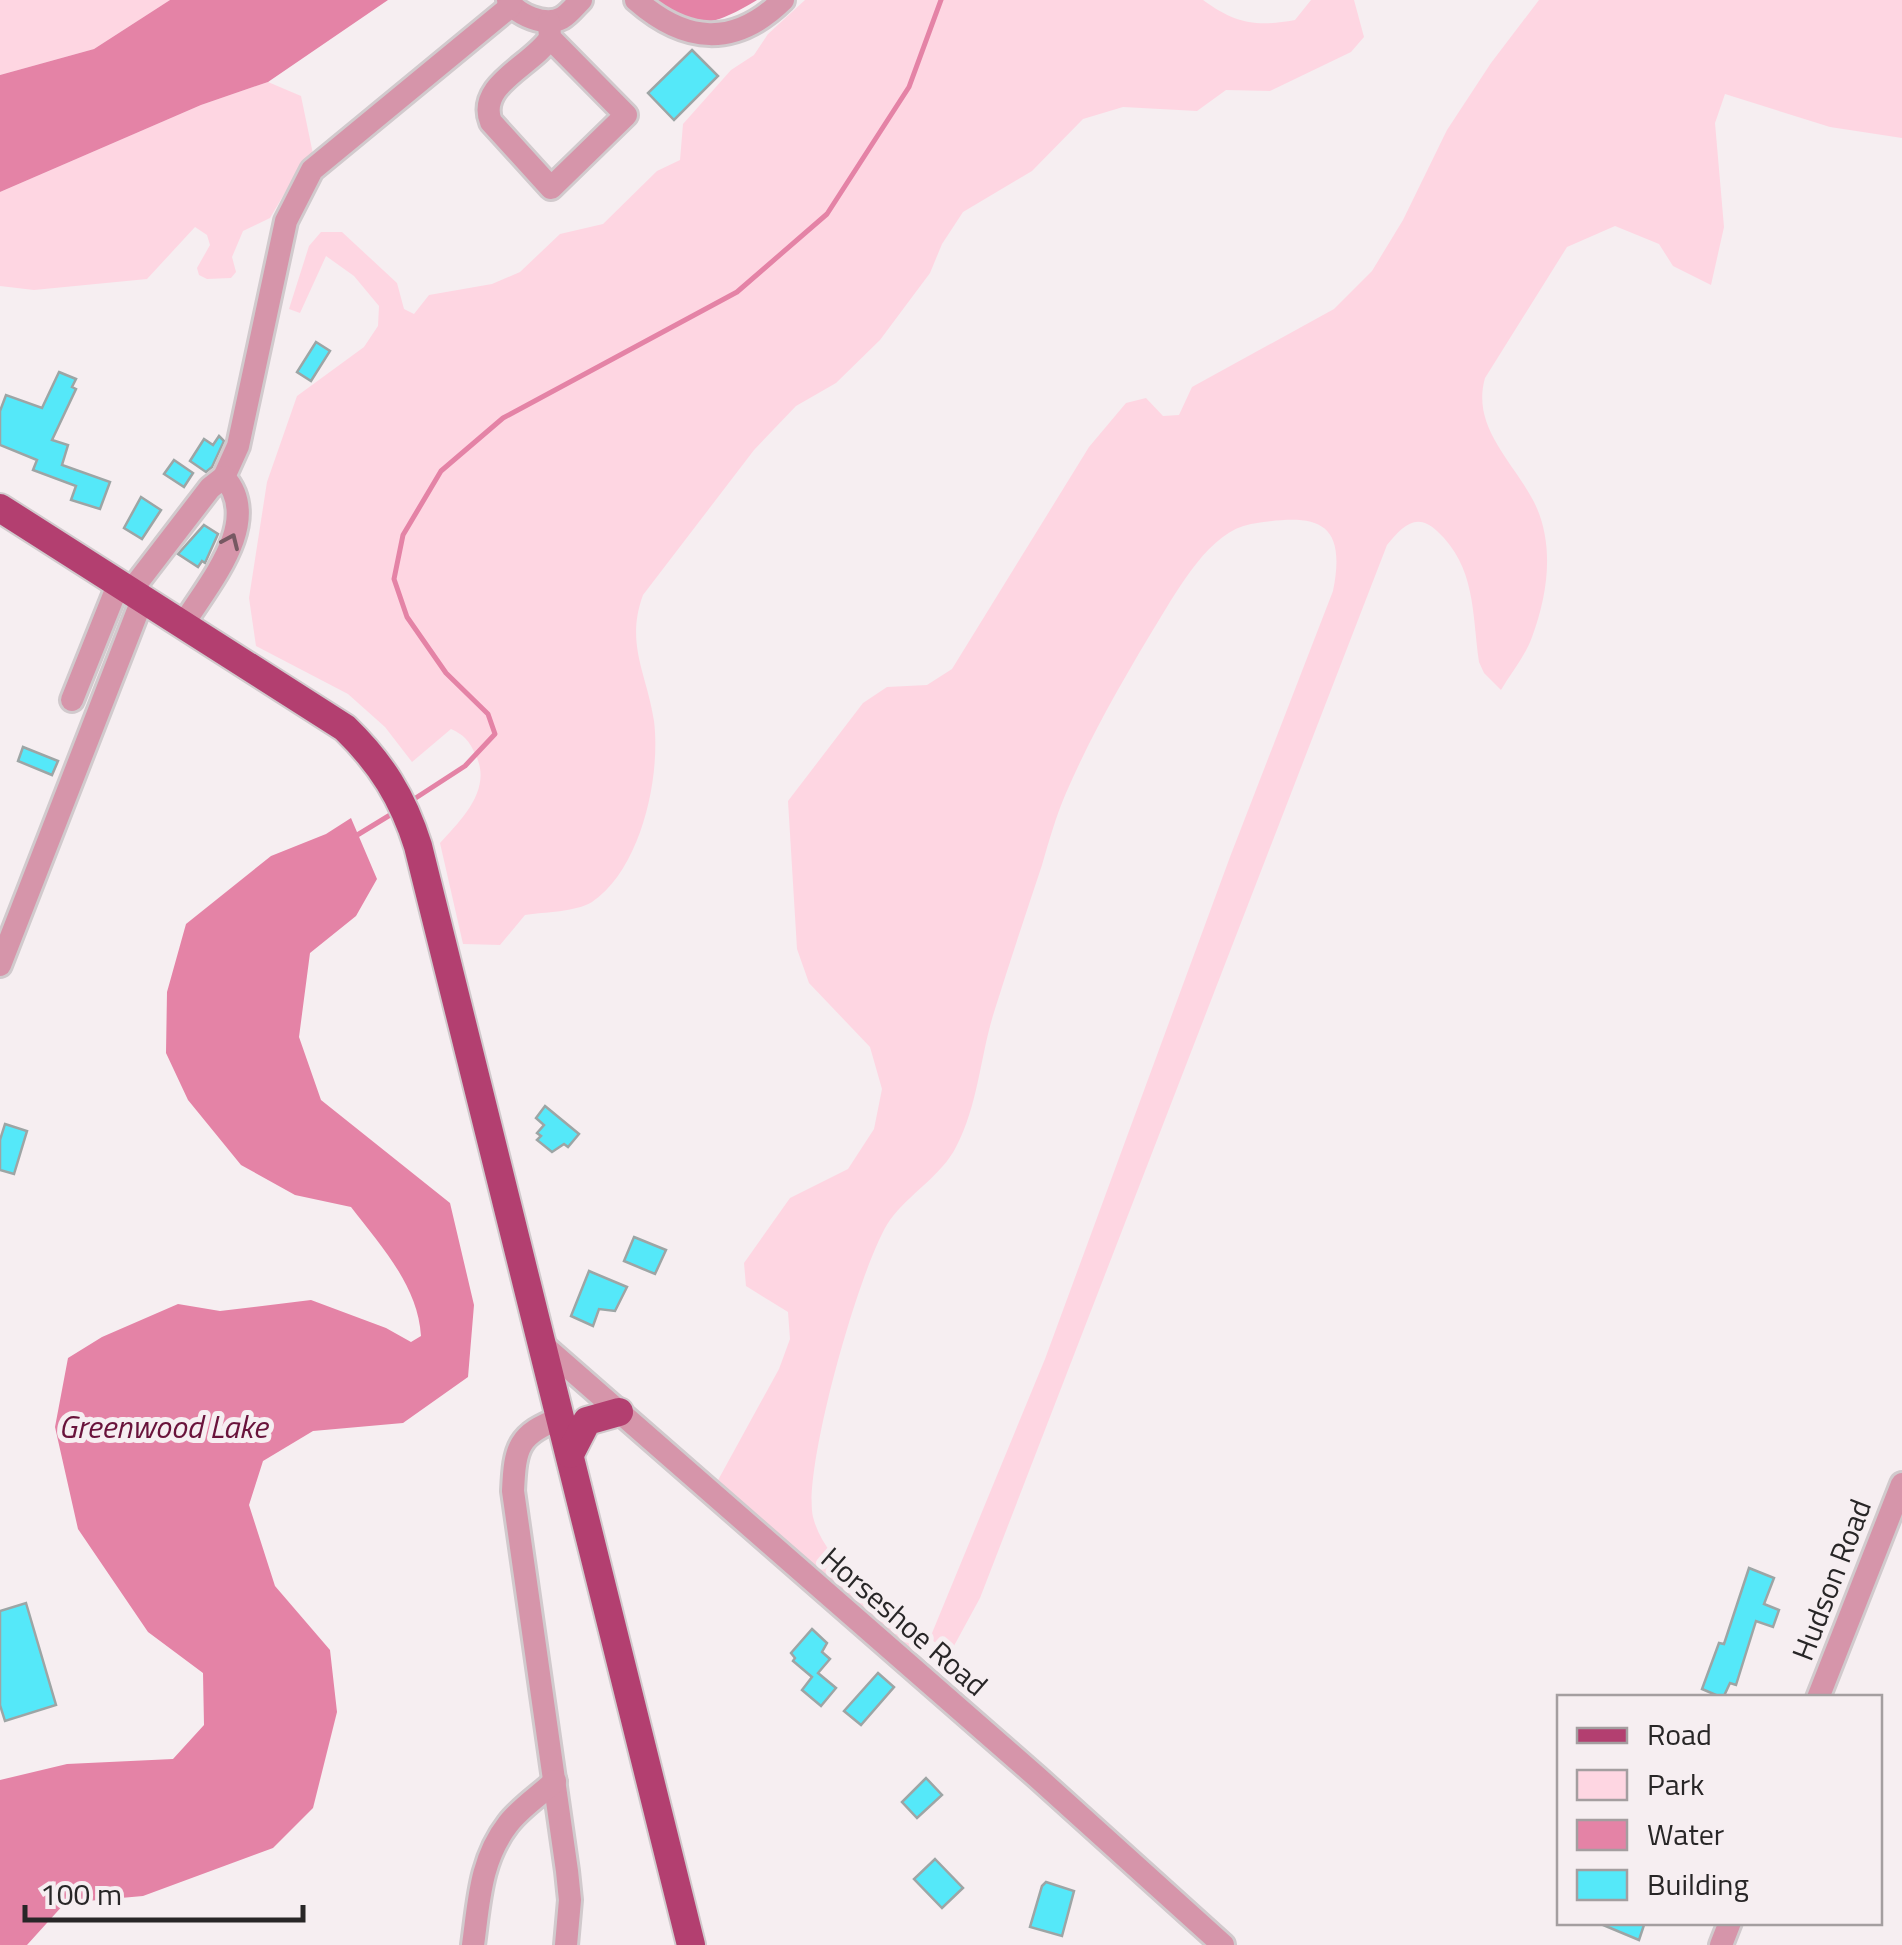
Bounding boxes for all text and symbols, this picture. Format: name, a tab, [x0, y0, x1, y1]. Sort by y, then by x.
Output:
one-way arrow	[219, 533, 239, 551]
water label: Greenwood Lake	[58, 1402, 270, 1450]
street label: Hudson Road	[1779, 1492, 1883, 1667]
street label: Horseshoe Road	[811, 1536, 998, 1707]
legend	[1557, 1695, 1882, 1925]
text: Road	[1647, 1711, 1712, 1757]
text: Park	[1647, 1761, 1704, 1807]
text: Water	[1647, 1811, 1724, 1857]
scale bar	[25, 1860, 302, 1922]
text: Building	[1647, 1861, 1749, 1907]
text: 100 m	[40, 1871, 122, 1917]

